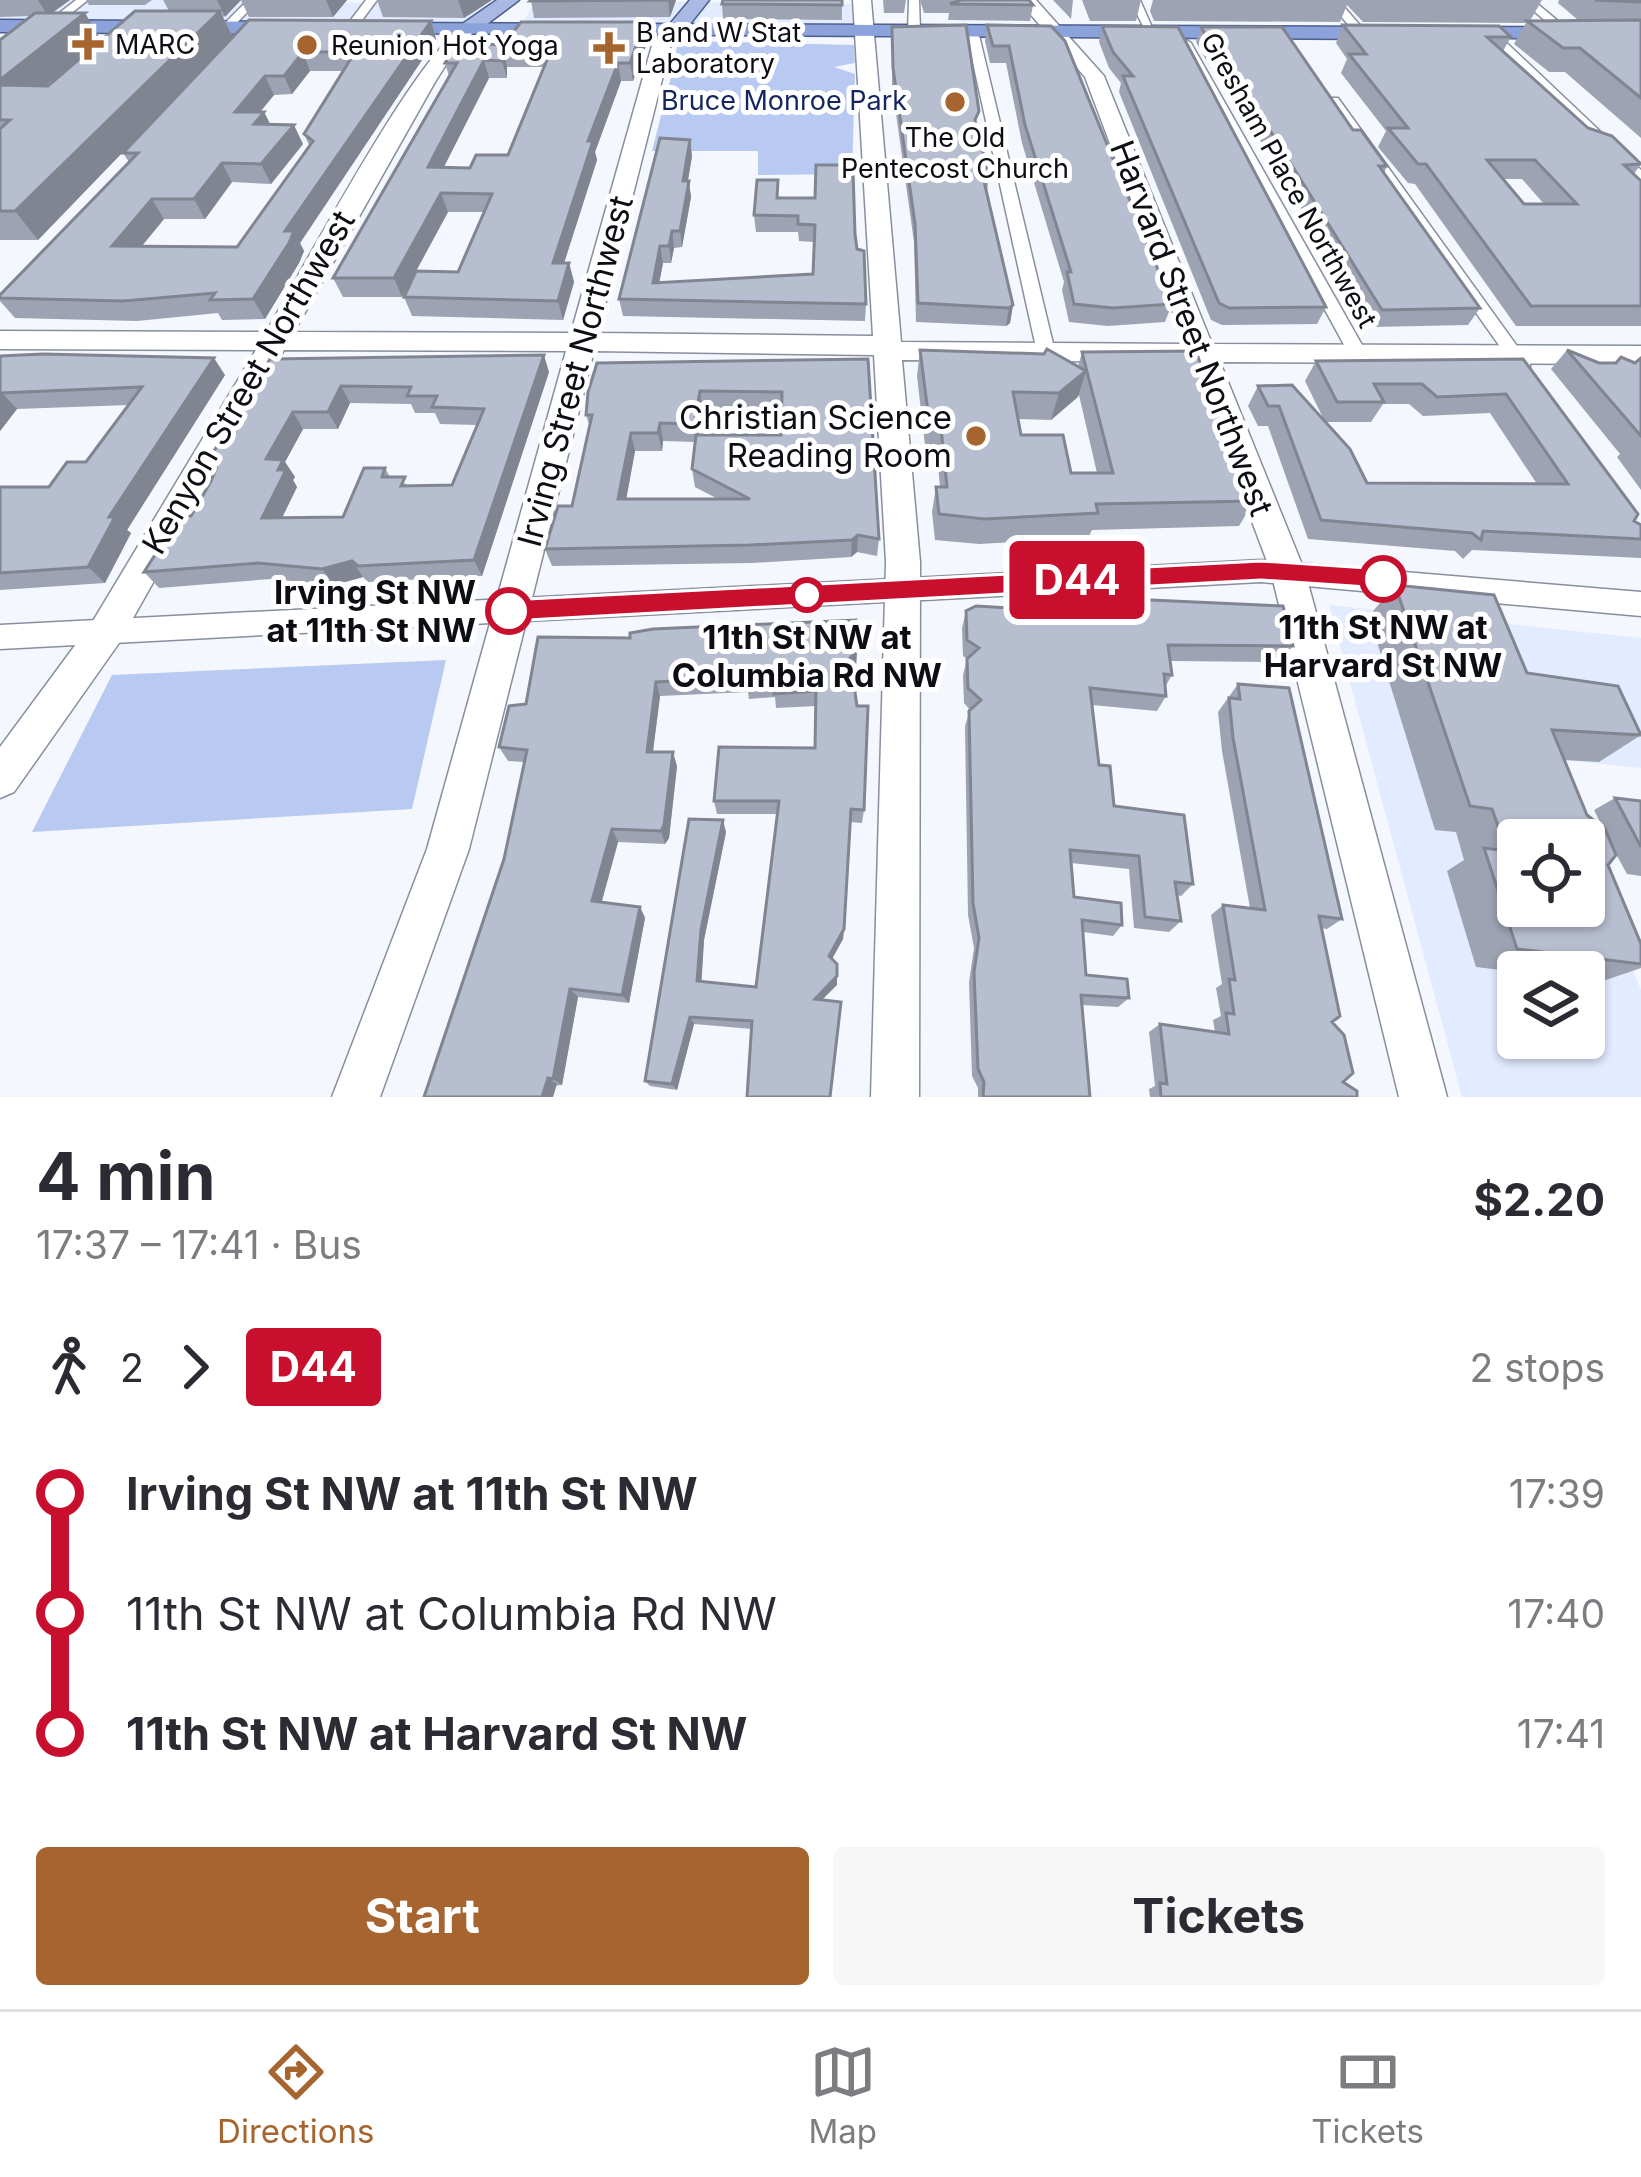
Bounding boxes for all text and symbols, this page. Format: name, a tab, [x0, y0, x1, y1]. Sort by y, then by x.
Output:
place label: B and W Stat Laboratory	[636, 16, 801, 80]
street label: Gresham Place Northwest	[1194, 27, 1384, 333]
marker: MARC	[72, 28, 104, 60]
place label: MARC	[115, 28, 195, 61]
place label: Reunion Hot Yoga	[331, 29, 559, 62]
marker: Reunion Hot Yoga	[294, 32, 320, 58]
marker: B and W Stat Laboratory	[593, 32, 625, 64]
park label: Bruce Monroe Park	[661, 84, 907, 117]
marker: The Old Pentecost Church	[942, 89, 968, 115]
place label: The Old Pentecost Church	[841, 121, 1069, 185]
street label: Harvard Street Northwest	[1102, 135, 1282, 521]
street label: Irving Street Northwest	[509, 191, 641, 551]
street label: Kenyon Street Northwest	[133, 203, 363, 561]
place label: Christian Science Reading Room	[679, 397, 952, 475]
marker: Christian Science Reading Room	[963, 423, 989, 449]
line badge: D44	[1008, 541, 1146, 619]
text: D44	[1033, 554, 1121, 605]
marker: 11th St NW at Harvard St NW	[1361, 557, 1405, 601]
place label: Irving St NW at 11th St NW	[267, 572, 476, 650]
marker: 11th St NW at Columbia Rd NW	[791, 579, 823, 611]
marker: Irving St NW at 11th St NW	[487, 589, 531, 633]
place label: 11th St NW at Harvard St NW	[1264, 607, 1502, 685]
place label: 11th St NW at Columbia Rd NW	[672, 617, 942, 695]
map controls	[1497, 819, 1605, 1059]
button: locate	[1497, 819, 1605, 927]
button: layers	[1497, 951, 1605, 1059]
text: 4 min	[36, 1136, 215, 1216]
text: $2.20	[1473, 1172, 1605, 1227]
text: 17:37 – 17:41 · Bus	[36, 1221, 362, 1268]
icon: walk	[36, 1334, 102, 1400]
icon: forward	[162, 1334, 228, 1400]
text: D44	[270, 1341, 357, 1392]
text: 2	[120, 1344, 144, 1391]
text: 2 stops	[1469, 1344, 1605, 1391]
text: Irving St NW at 11th St NW	[126, 1466, 698, 1521]
text: 17:39	[1509, 1470, 1605, 1517]
text: 11th St NW at Columbia Rd NW	[126, 1586, 777, 1641]
text: 17:40	[1507, 1590, 1605, 1637]
text: 11th St NW at Harvard St NW	[126, 1706, 748, 1761]
text: 17:41	[1517, 1710, 1605, 1757]
button: Start	[36, 1847, 809, 1985]
button: Tickets	[833, 1847, 1605, 1985]
tab: Directions	[217, 2039, 374, 2151]
tab: Map	[809, 2039, 877, 2151]
tab: Tickets	[1311, 2039, 1424, 2151]

